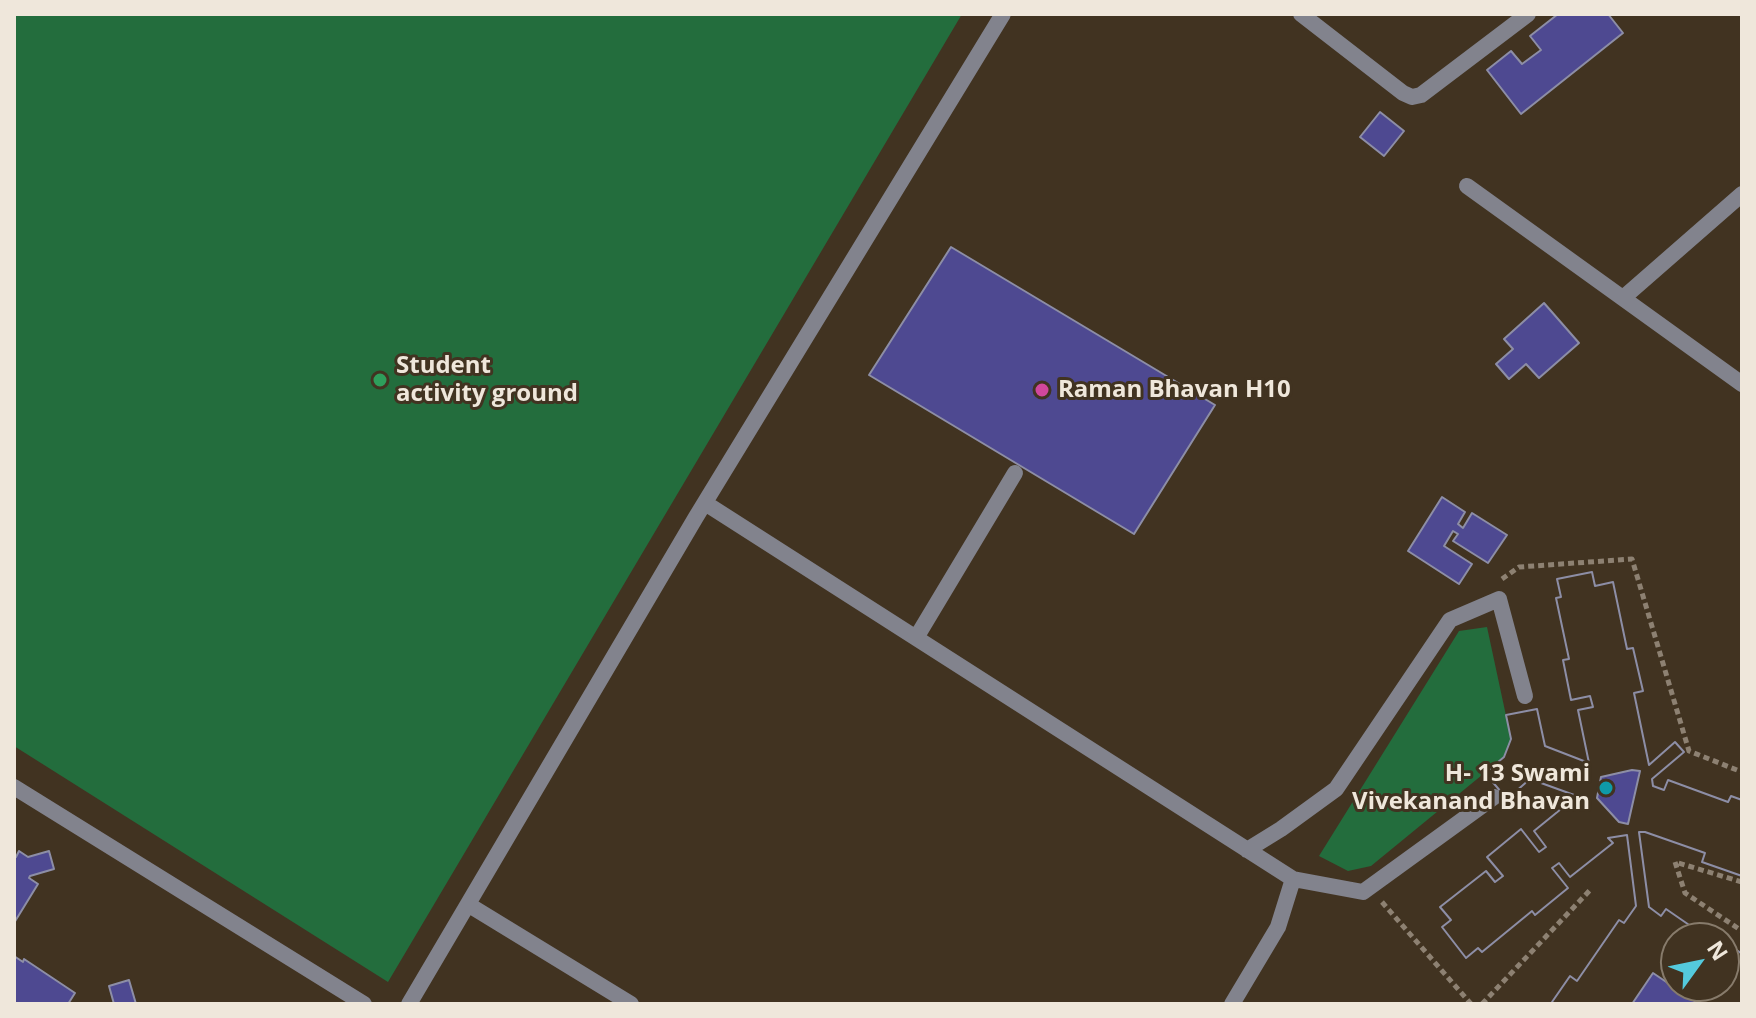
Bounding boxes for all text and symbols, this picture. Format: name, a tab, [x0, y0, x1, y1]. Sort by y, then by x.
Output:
place label: Student activity ground	[396, 352, 578, 408]
marker: Student activity ground	[371, 371, 389, 389]
place label: Raman Bhavan H10	[1058, 376, 1291, 404]
marker: Raman Bhavan H10	[1033, 381, 1051, 399]
place label: H- 13 Swami Vivekanand Bhavan	[1352, 760, 1590, 816]
marker: H- 13 Swami Vivekanand Bhavan	[1597, 779, 1615, 797]
north arrow	[1660, 922, 1740, 1002]
text: N	[1701, 934, 1736, 966]

